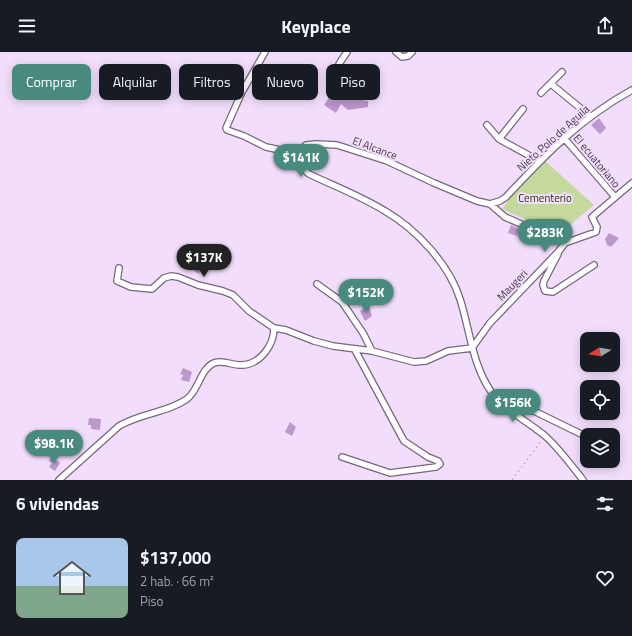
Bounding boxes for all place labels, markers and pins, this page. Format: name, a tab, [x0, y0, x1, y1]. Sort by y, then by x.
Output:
pin: $141K	[273, 144, 329, 178]
pin: $283K	[517, 219, 573, 253]
pin: $137K	[176, 244, 232, 278]
pin: $152K	[338, 279, 394, 313]
pin: $156K	[485, 389, 541, 423]
pin: $98.1K	[21, 430, 87, 464]

